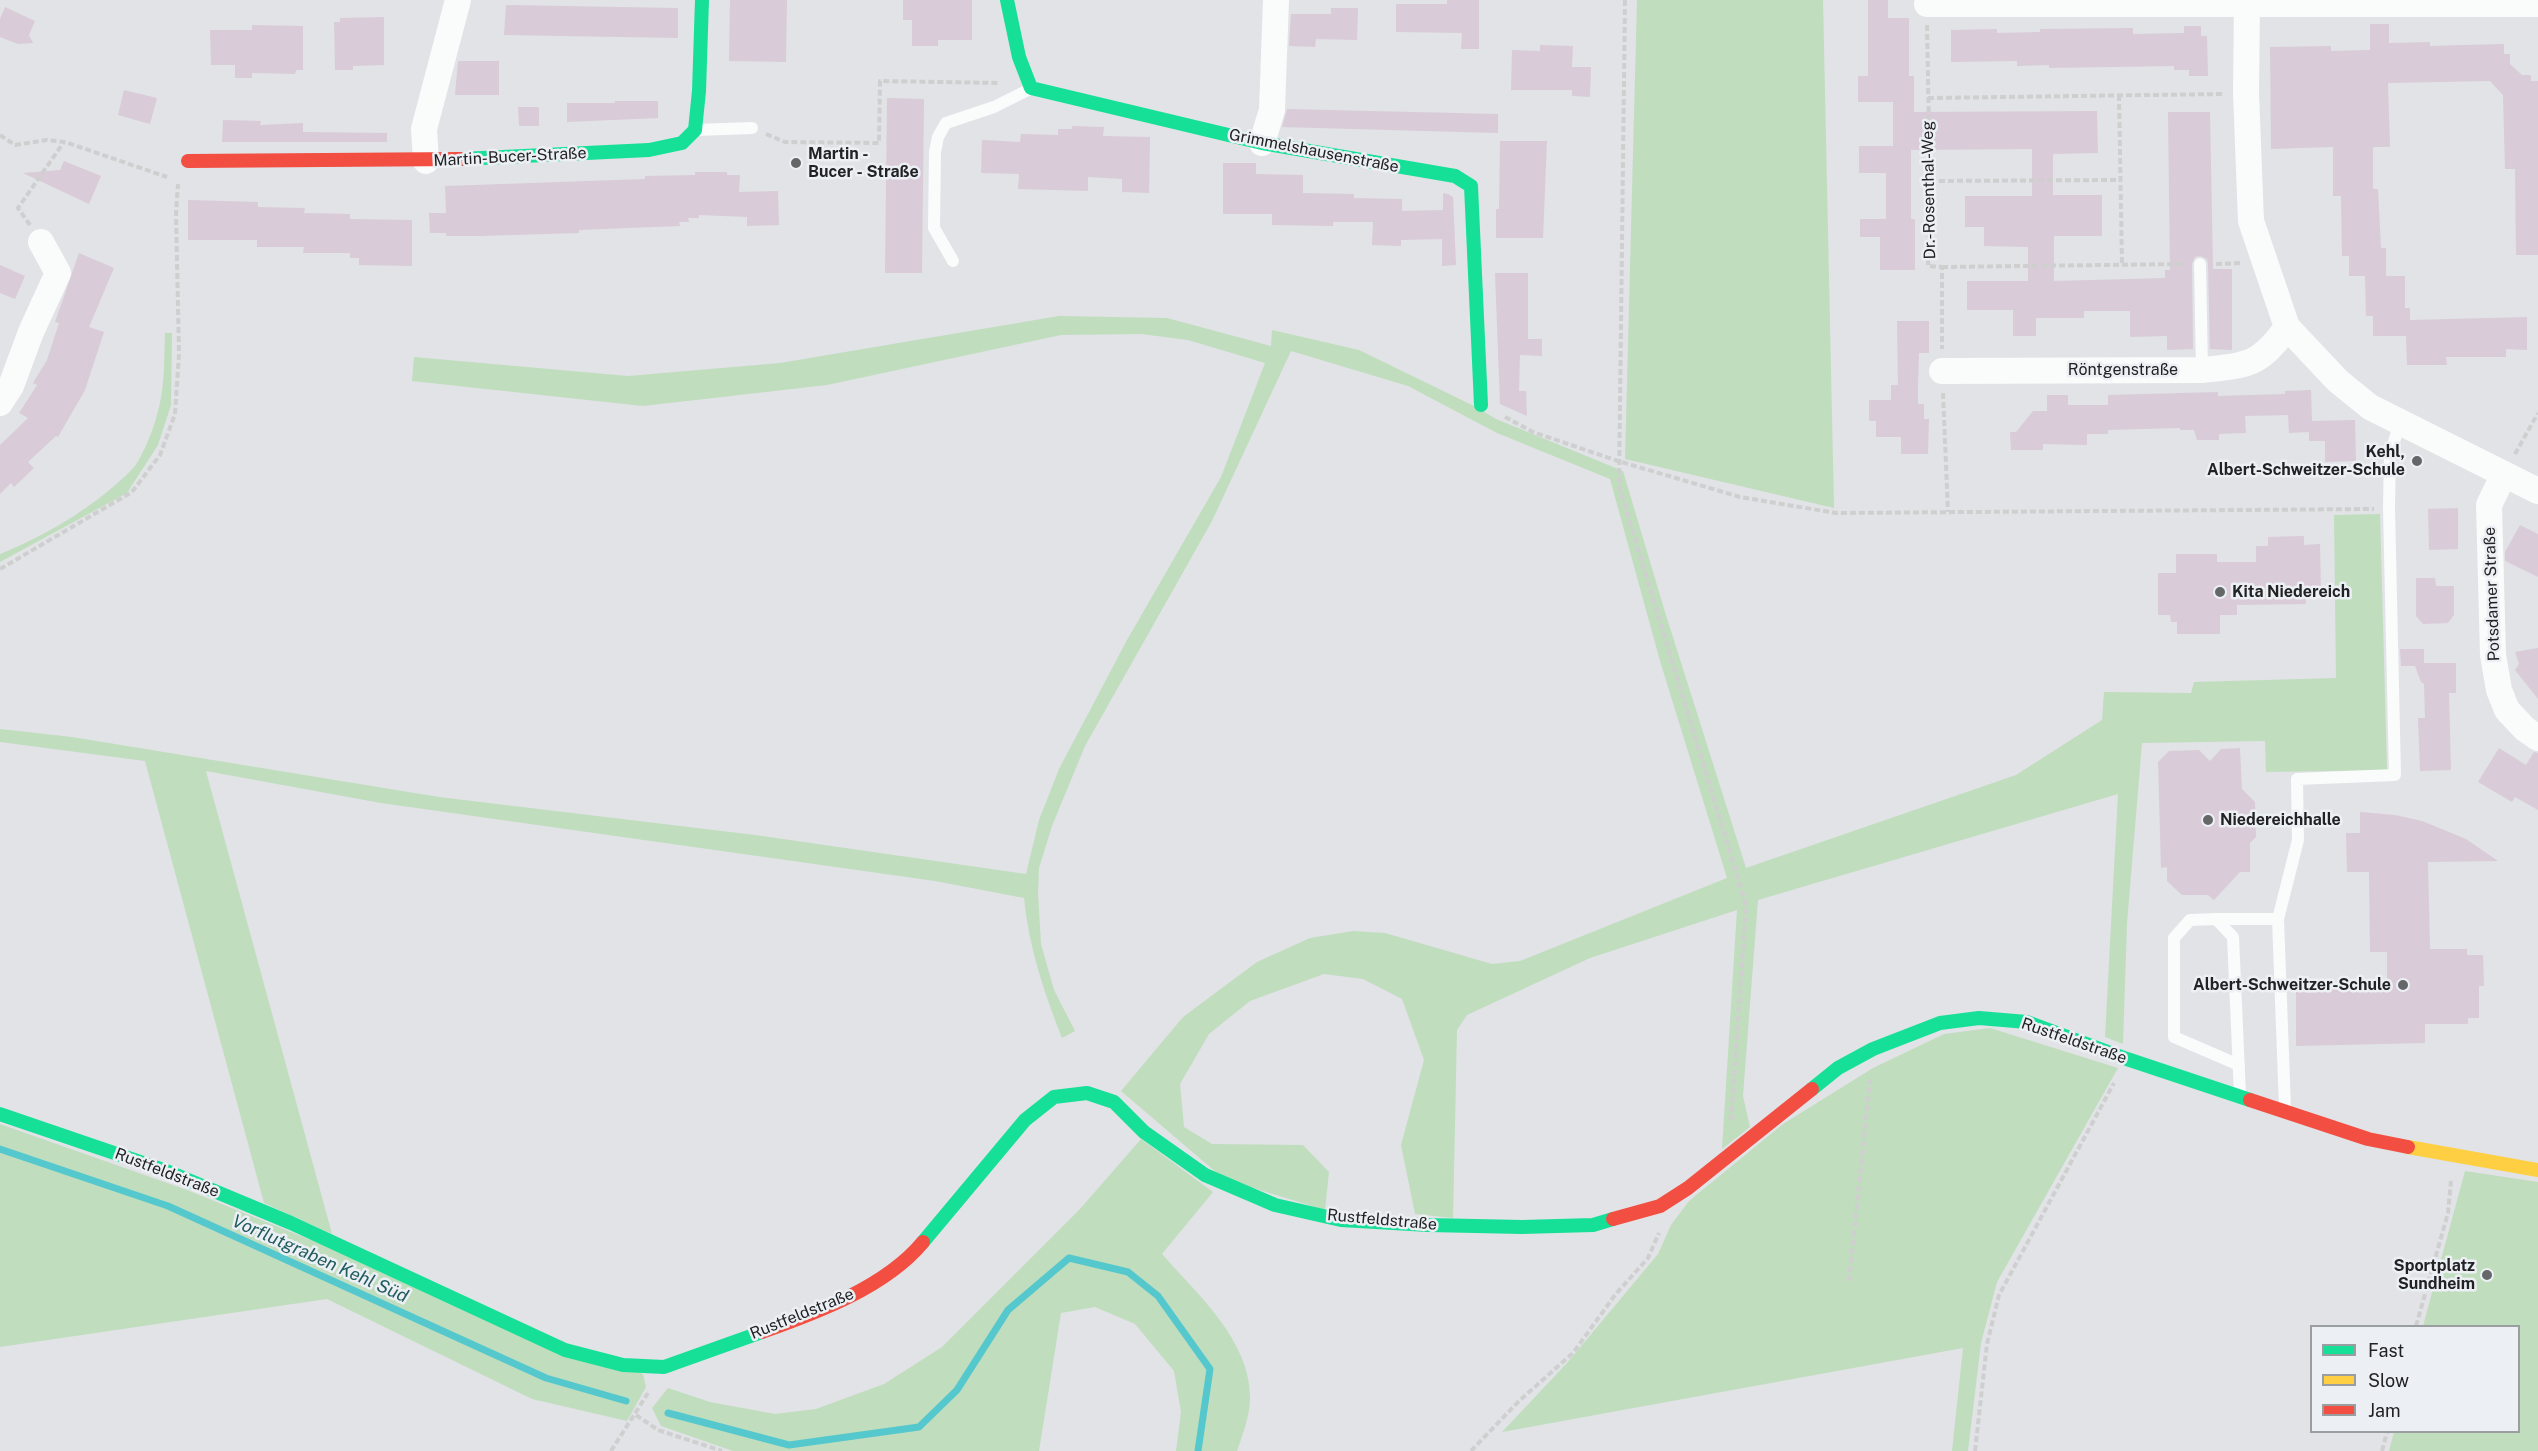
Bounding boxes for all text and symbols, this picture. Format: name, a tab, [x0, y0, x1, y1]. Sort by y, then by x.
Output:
street label: Dr.-Rosenthal-Weg	[1918, 121, 1940, 259]
street label: Grimmelshausenstraße	[1227, 125, 1401, 177]
street label: Martin-Bucer-Straße	[433, 143, 587, 171]
place label: Martin - Bucer - Straße	[808, 144, 919, 182]
marker: Martin - Bucer - Straße	[789, 156, 803, 170]
street label: Röntgenstraße	[2068, 360, 2178, 380]
place label: Kehl, Albert-Schweitzer-Schule	[2207, 442, 2405, 480]
marker: Kehl, Albert-Schweitzer-Schule	[2410, 454, 2424, 468]
street label: Potsdamer Straße	[2480, 527, 2504, 661]
place label: Kita Niedereich	[2232, 582, 2350, 602]
marker: Kita Niedereich	[2213, 585, 2227, 599]
place label: Niedereichhalle	[2220, 810, 2341, 830]
marker: Niedereichhalle	[2201, 813, 2215, 827]
place label: Albert-Schweitzer-Schule	[2193, 975, 2391, 995]
marker: Albert-Schweitzer-Schule	[2396, 978, 2410, 992]
street label: Rustfeldstraße	[2019, 1014, 2129, 1068]
street label: Rustfeldstraße	[112, 1144, 222, 1202]
street label: Rustfeldstraße	[1326, 1206, 1438, 1234]
water label: Vorflutgraben Kehl Süd	[229, 1210, 411, 1308]
place label: Sportplatz Sundheim	[2394, 1256, 2475, 1294]
marker: Sportplatz Sundheim	[2480, 1268, 2494, 1282]
street label: Rustfeldstraße	[747, 1284, 857, 1344]
legend	[2310, 1325, 2520, 1433]
text: Fast	[2368, 1340, 2404, 1361]
text: Slow	[2368, 1370, 2409, 1391]
text: Jam	[2368, 1400, 2401, 1421]

